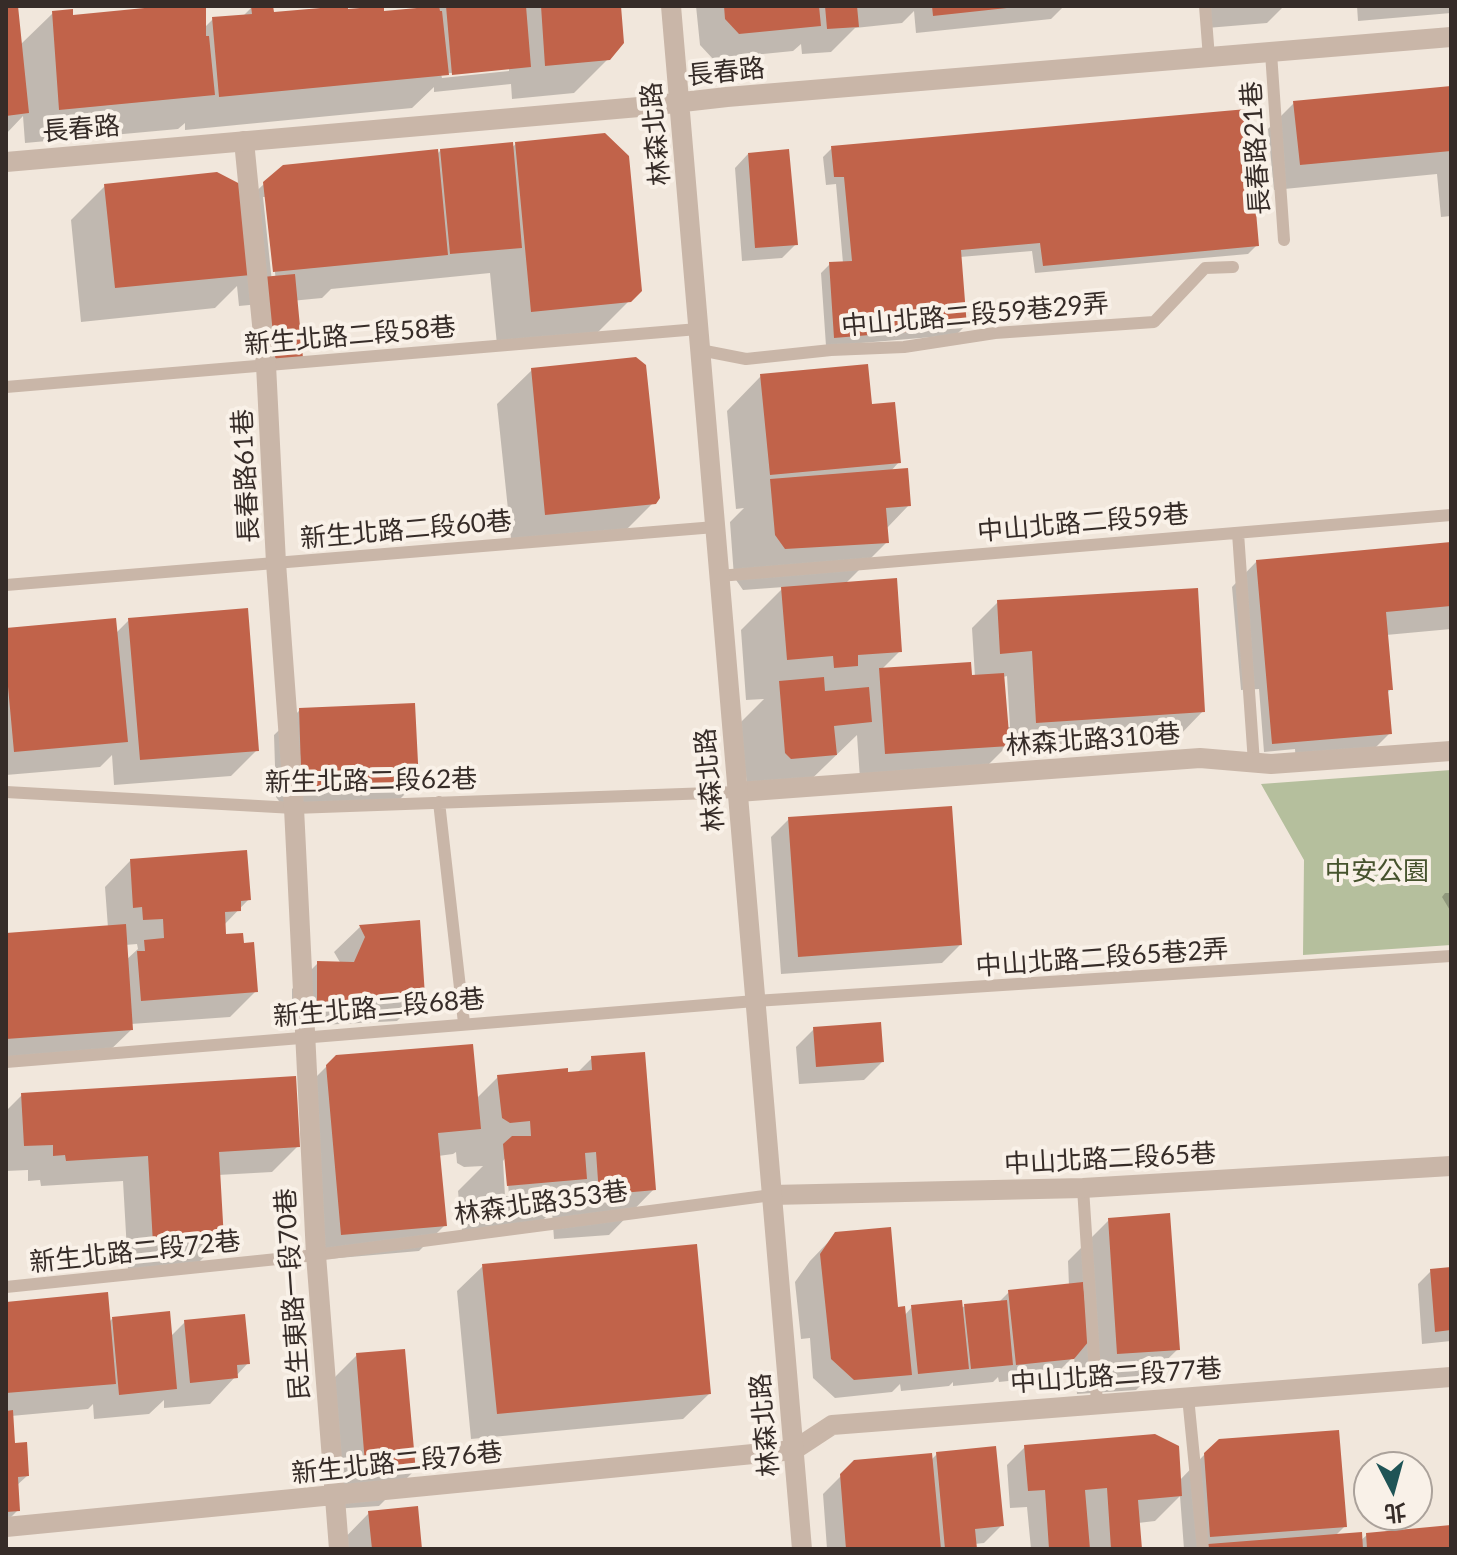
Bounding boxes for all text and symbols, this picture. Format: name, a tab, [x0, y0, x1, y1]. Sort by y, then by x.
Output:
street label: 長春路	[686, 52, 766, 92]
street label: 長春路21巷	[1236, 80, 1276, 216]
street label: 林森北路	[636, 81, 676, 187]
street label: 長春路	[41, 110, 121, 148]
street label: 中山北路二段59巷29弄	[840, 288, 1110, 342]
street label: 新生北路二段58巷	[243, 311, 457, 361]
street label: 長春路61巷	[227, 408, 265, 544]
street label: 中山北路二段59巷	[976, 498, 1190, 548]
street label: 新生北路二段60巷	[299, 505, 513, 555]
street label: 林森北路310巷	[1005, 718, 1181, 762]
street label: 林森北路	[690, 727, 730, 833]
street label: 新生北路二段62巷	[265, 764, 477, 798]
park label: 中安公園	[1325, 856, 1429, 888]
street label: 中山北路二段65巷2弄	[975, 934, 1229, 982]
street label: 新生北路二段68巷	[272, 983, 486, 1033]
street label: 中山北路二段65巷	[1003, 1138, 1217, 1180]
street label: 林森北路353巷	[452, 1175, 630, 1231]
street label: 民生東路一段70巷	[270, 1187, 316, 1401]
street label: 新生北路二段72巷	[28, 1225, 242, 1279]
street label: 中山北路二段77巷	[1009, 1353, 1223, 1399]
street label: 林森北路	[745, 1372, 785, 1478]
street label: 新生北路二段76巷	[290, 1436, 504, 1490]
north arrow	[1353, 1451, 1433, 1531]
text: 北	[1383, 1499, 1408, 1528]

